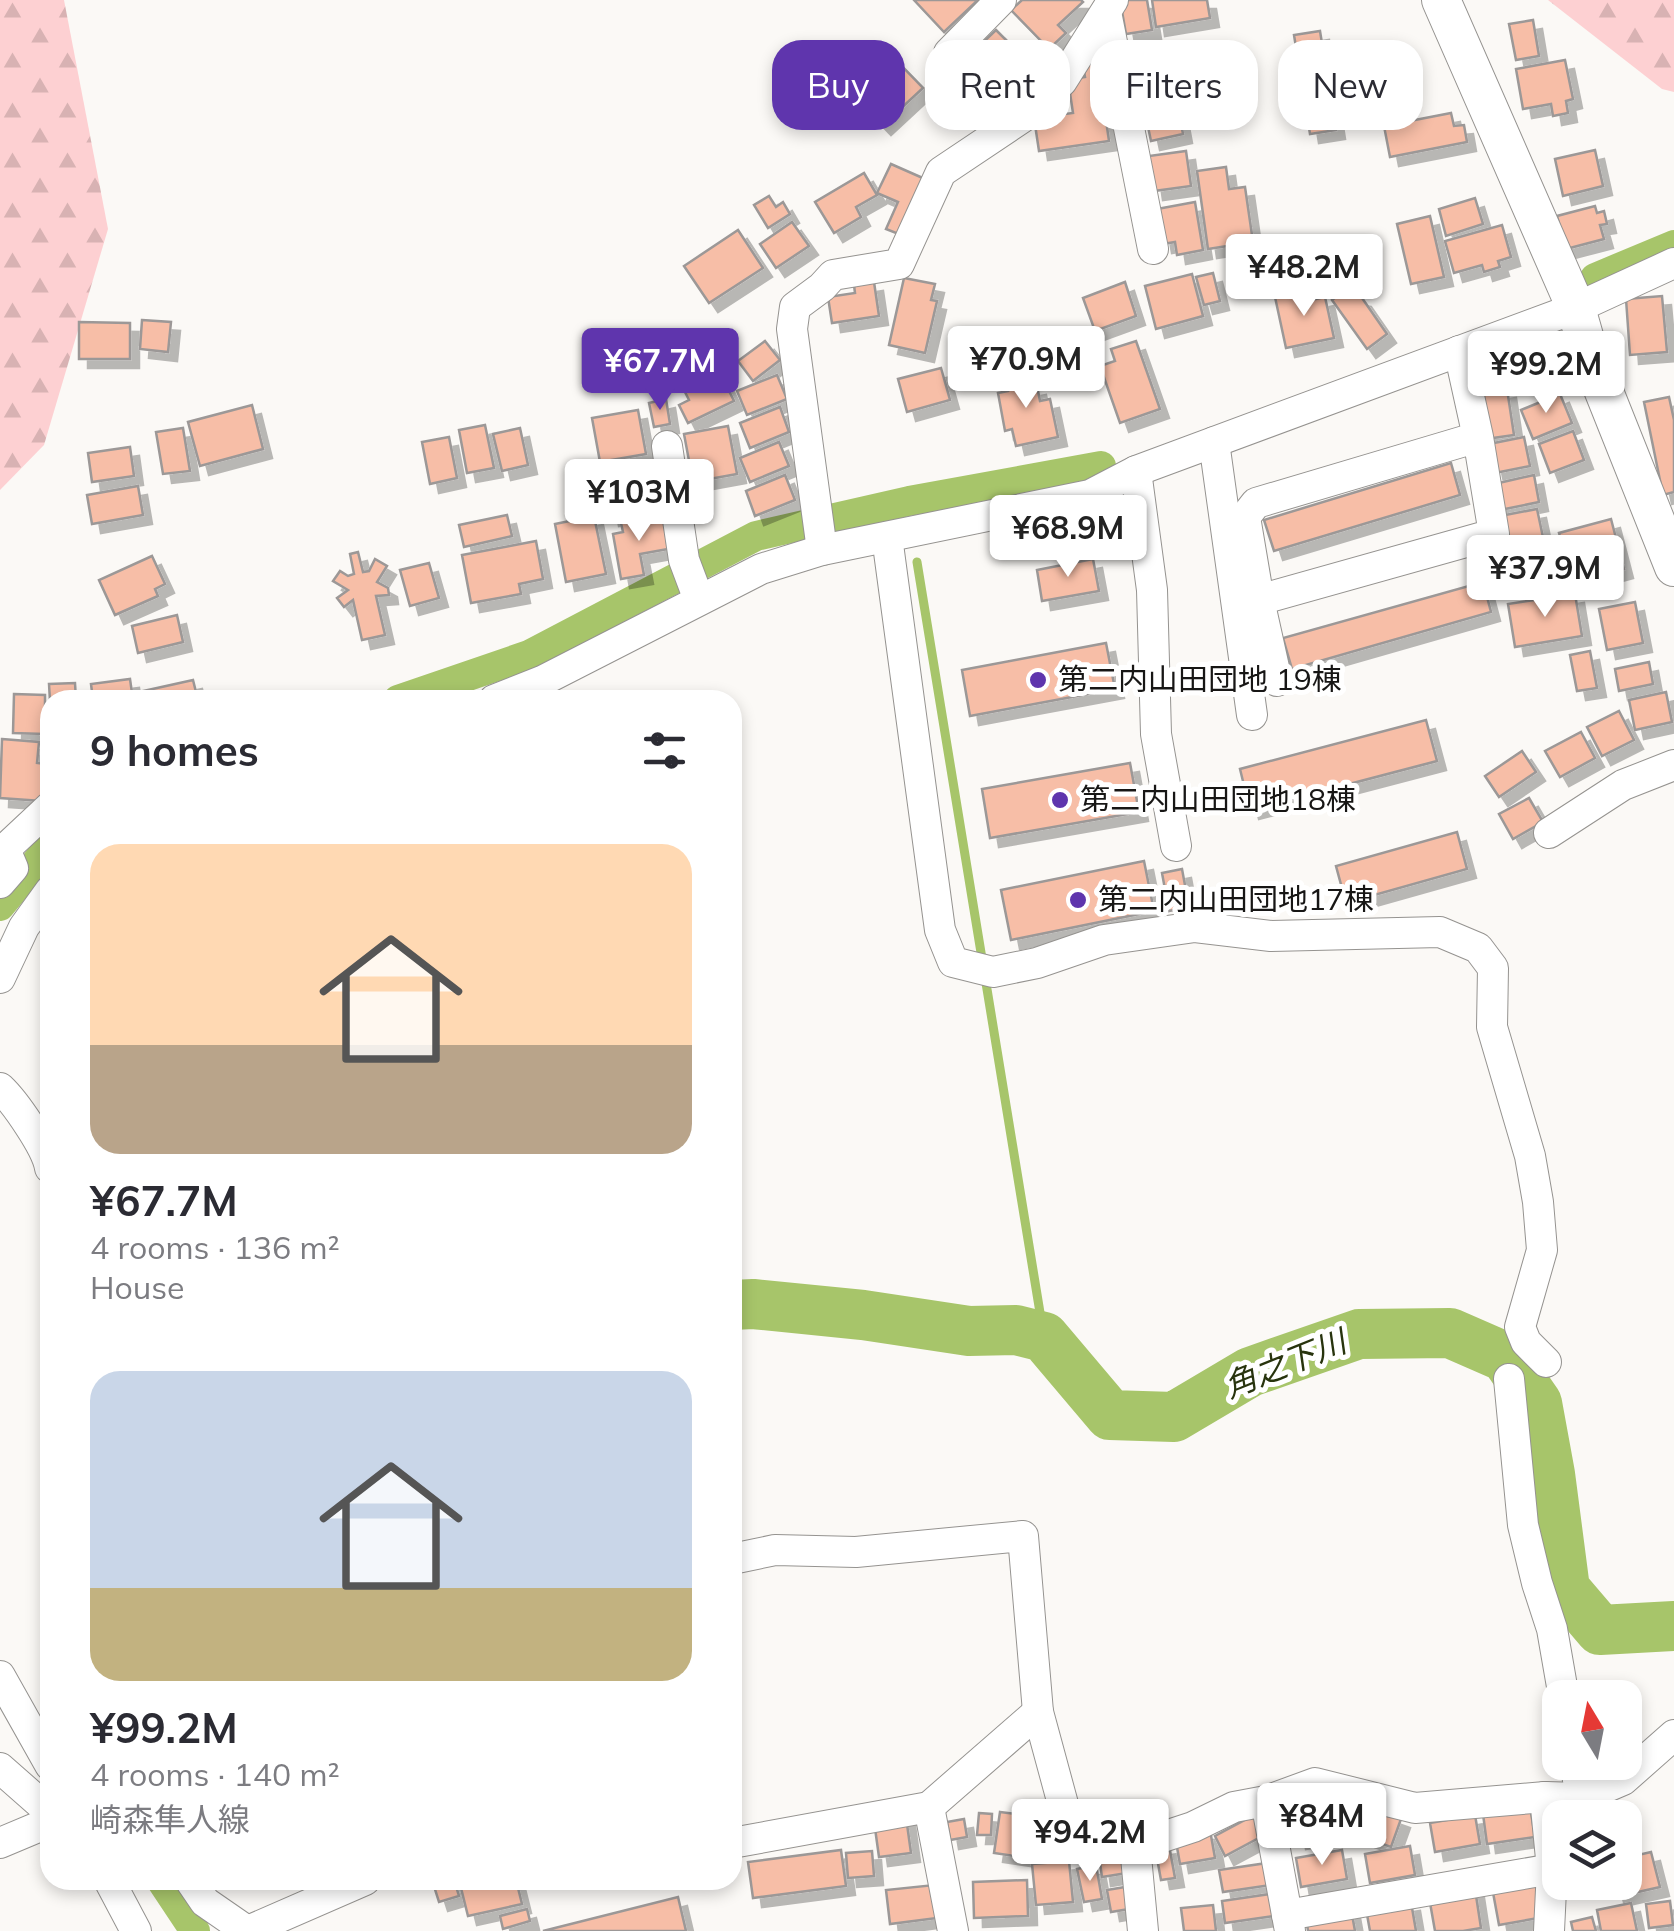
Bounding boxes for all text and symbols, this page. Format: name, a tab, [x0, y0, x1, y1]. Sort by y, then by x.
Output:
chip: Buy	[772, 40, 905, 130]
chip: Rent	[925, 40, 1070, 130]
chip: Filters	[1090, 40, 1258, 130]
chip: New	[1278, 40, 1423, 130]
pin: ¥48.2M	[1223, 234, 1385, 319]
text: ¥48.2M	[1248, 246, 1360, 286]
pin: ¥70.9M	[945, 326, 1107, 411]
pin: ¥67.7M	[579, 328, 741, 413]
pin: ¥99.2M	[1465, 331, 1627, 416]
text: ¥70.9M	[970, 338, 1082, 378]
text: ¥67.7M	[604, 340, 716, 380]
text: ¥99.2M	[1490, 343, 1602, 383]
pin: ¥103M	[569, 459, 709, 544]
text: ¥103M	[587, 471, 691, 511]
pin: ¥68.9M	[987, 495, 1149, 580]
text: ¥68.9M	[1012, 507, 1124, 547]
pin: ¥37.9M	[1464, 535, 1626, 620]
text: ¥37.9M	[1489, 547, 1601, 587]
place label: 第二内山田団地 19棟	[1058, 660, 1342, 698]
marker: 第二内山田団地 19棟	[1027, 669, 1049, 691]
icon: filters	[637, 723, 692, 778]
text: 9 homes	[90, 724, 259, 777]
place label: 第二内山田団地18棟	[1080, 780, 1356, 818]
marker: 第二内山田団地18棟	[1049, 789, 1071, 811]
place label: 第二内山田団地17棟	[1098, 880, 1374, 918]
marker: 第二内山田団地17棟	[1067, 889, 1089, 911]
icon: home	[301, 909, 481, 1089]
text: ¥67.7M	[90, 1174, 238, 1227]
text: 4 rooms · 136 m²	[90, 1227, 340, 1267]
text: House	[90, 1267, 185, 1307]
water label: 角之下川	[1218, 1319, 1354, 1406]
icon: home	[301, 1436, 481, 1616]
north arrow	[1542, 1680, 1642, 1780]
map controls	[1542, 1680, 1642, 1900]
text: ¥99.2M	[90, 1701, 238, 1754]
text: 4 rooms · 140 m²	[90, 1754, 340, 1794]
pin: ¥84M	[1263, 1783, 1381, 1868]
text: ¥84M	[1279, 1795, 1365, 1835]
text: 崎森隼人線	[90, 1799, 250, 1839]
pin: ¥94.2M	[1009, 1799, 1171, 1884]
button: layers	[1542, 1800, 1642, 1900]
text: ¥94.2M	[1034, 1811, 1146, 1851]

